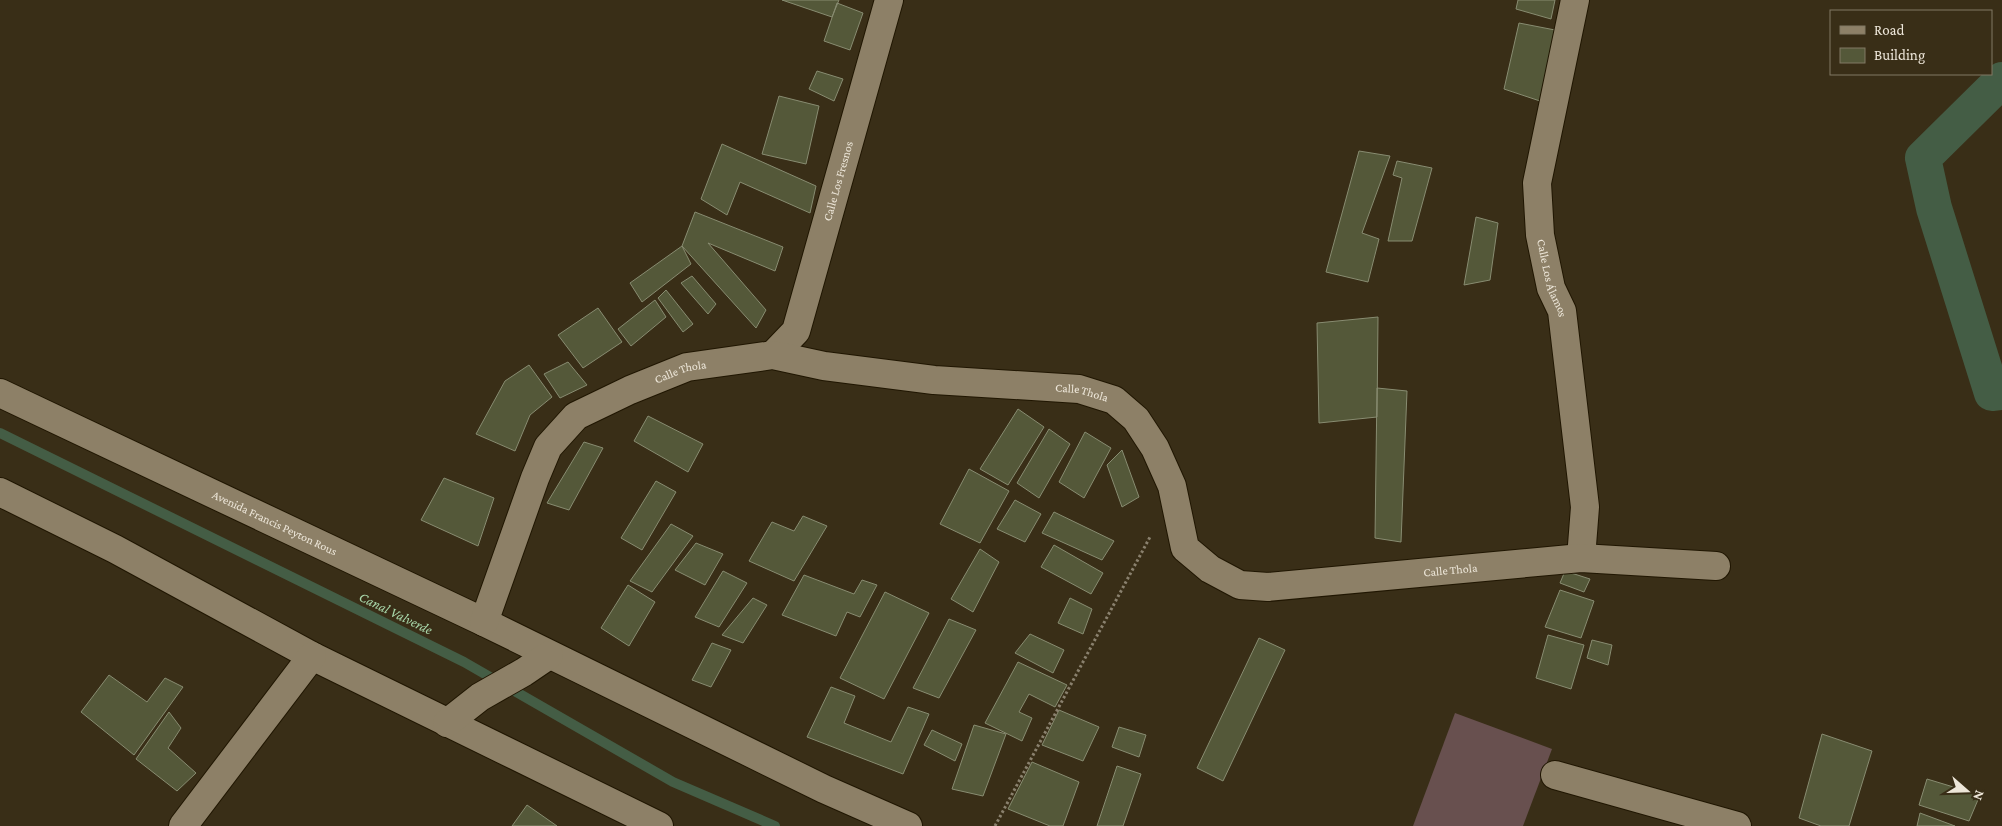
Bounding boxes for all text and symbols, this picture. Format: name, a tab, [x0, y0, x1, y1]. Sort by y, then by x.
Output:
legend	[1830, 10, 1992, 75]
text: Road	[1874, 22, 1905, 38]
text: Building	[1874, 47, 1925, 64]
street label: Calle Los Fresnos	[820, 139, 856, 223]
street label: Calle Los Álamos	[1534, 238, 1570, 318]
street label: Calle Thola	[652, 357, 708, 386]
street label: Calle Thola	[1055, 381, 1110, 405]
street label: Avenida Francis Peyton Rous	[210, 487, 340, 559]
street label: Calle Thola	[1423, 561, 1478, 580]
water label: Canal Valverde	[357, 588, 436, 638]
north arrow	[1942, 766, 1992, 816]
text: N	[1970, 788, 1988, 803]

